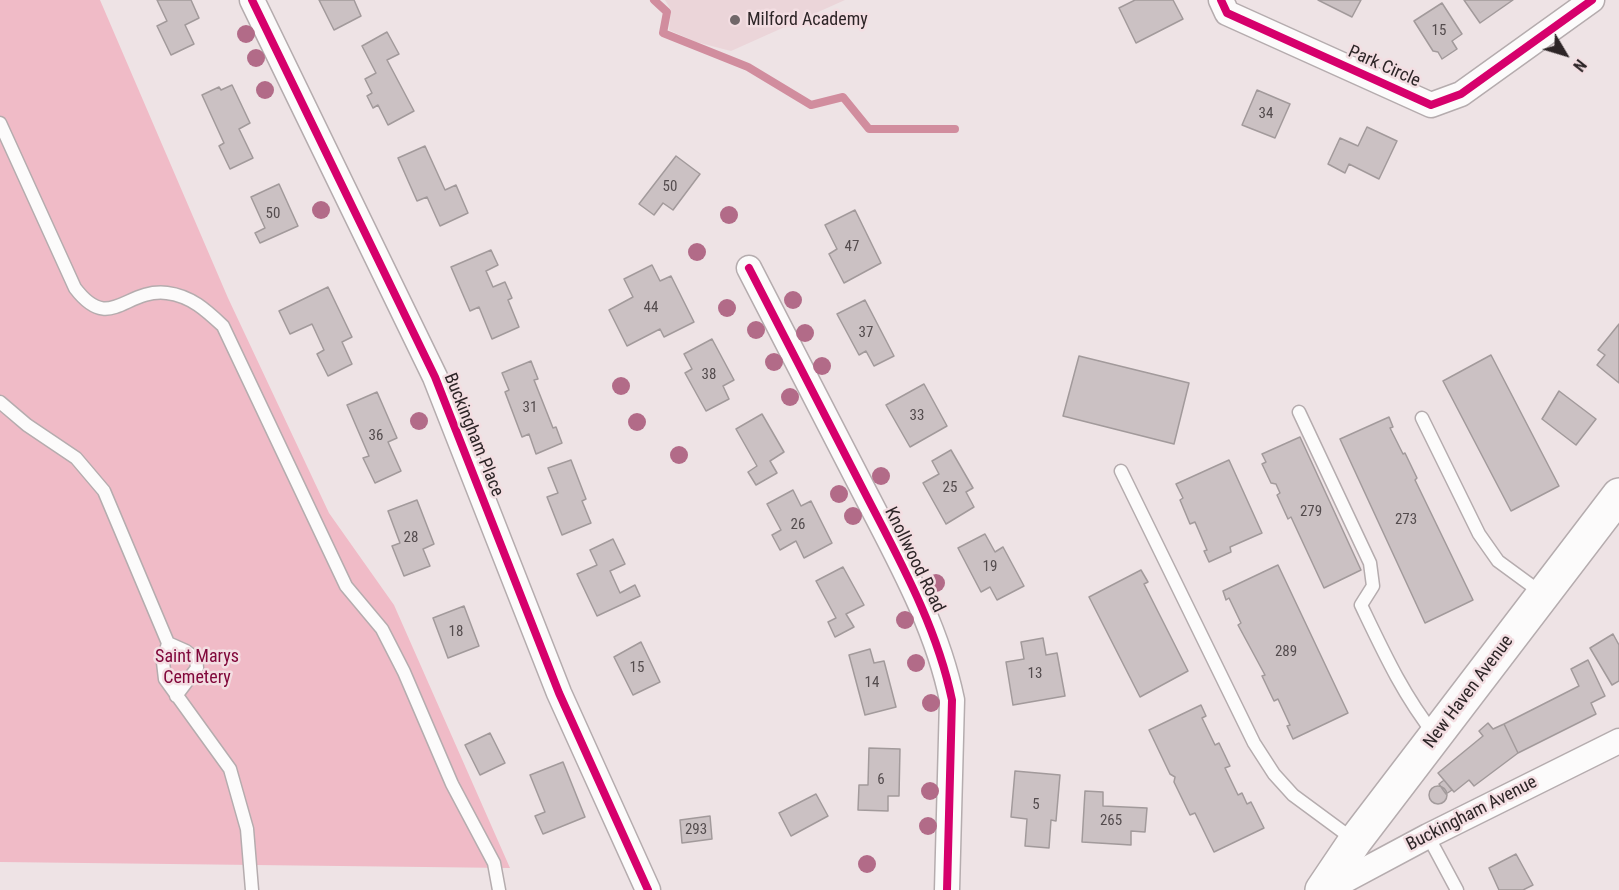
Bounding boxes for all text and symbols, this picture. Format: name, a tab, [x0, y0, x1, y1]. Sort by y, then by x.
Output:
place label: Milford Academy	[747, 9, 868, 31]
marker: Milford Academy	[728, 13, 742, 27]
house number: 15	[1432, 22, 1446, 40]
north arrow	[1535, 24, 1595, 84]
street label: Park Circle	[1345, 42, 1423, 92]
text: N	[1569, 56, 1590, 75]
house number: 34	[1259, 105, 1273, 123]
house number: 50	[663, 178, 677, 196]
house number: 50	[266, 205, 280, 223]
house number: 47	[845, 238, 859, 256]
house number: 44	[644, 299, 658, 317]
house number: 37	[859, 324, 873, 342]
house number: 38	[702, 366, 716, 384]
street label: Buckingham Place	[438, 370, 508, 500]
house number: 31	[523, 399, 537, 417]
house number: 33	[910, 407, 924, 425]
house number: 36	[369, 427, 383, 445]
house number: 25	[943, 479, 957, 497]
house number: 279	[1300, 503, 1322, 521]
street label: Knollwood Road	[879, 504, 949, 616]
house number: 273	[1395, 511, 1417, 529]
house number: 26	[791, 516, 805, 534]
house number: 28	[404, 529, 418, 547]
house number: 19	[983, 558, 997, 576]
house number: 18	[449, 623, 463, 641]
street label: New Haven Avenue	[1420, 631, 1518, 753]
house number: 289	[1275, 643, 1297, 661]
park label: Saint Marys Cemetery	[155, 646, 239, 688]
house number: 15	[630, 659, 644, 677]
house number: 13	[1028, 665, 1042, 683]
house number: 14	[865, 674, 879, 692]
house number: 6	[877, 771, 885, 789]
street label: Buckingham Avenue	[1403, 772, 1541, 856]
house number: 5	[1032, 796, 1040, 814]
house number: 265	[1100, 812, 1122, 830]
house number: 293	[685, 821, 707, 839]

